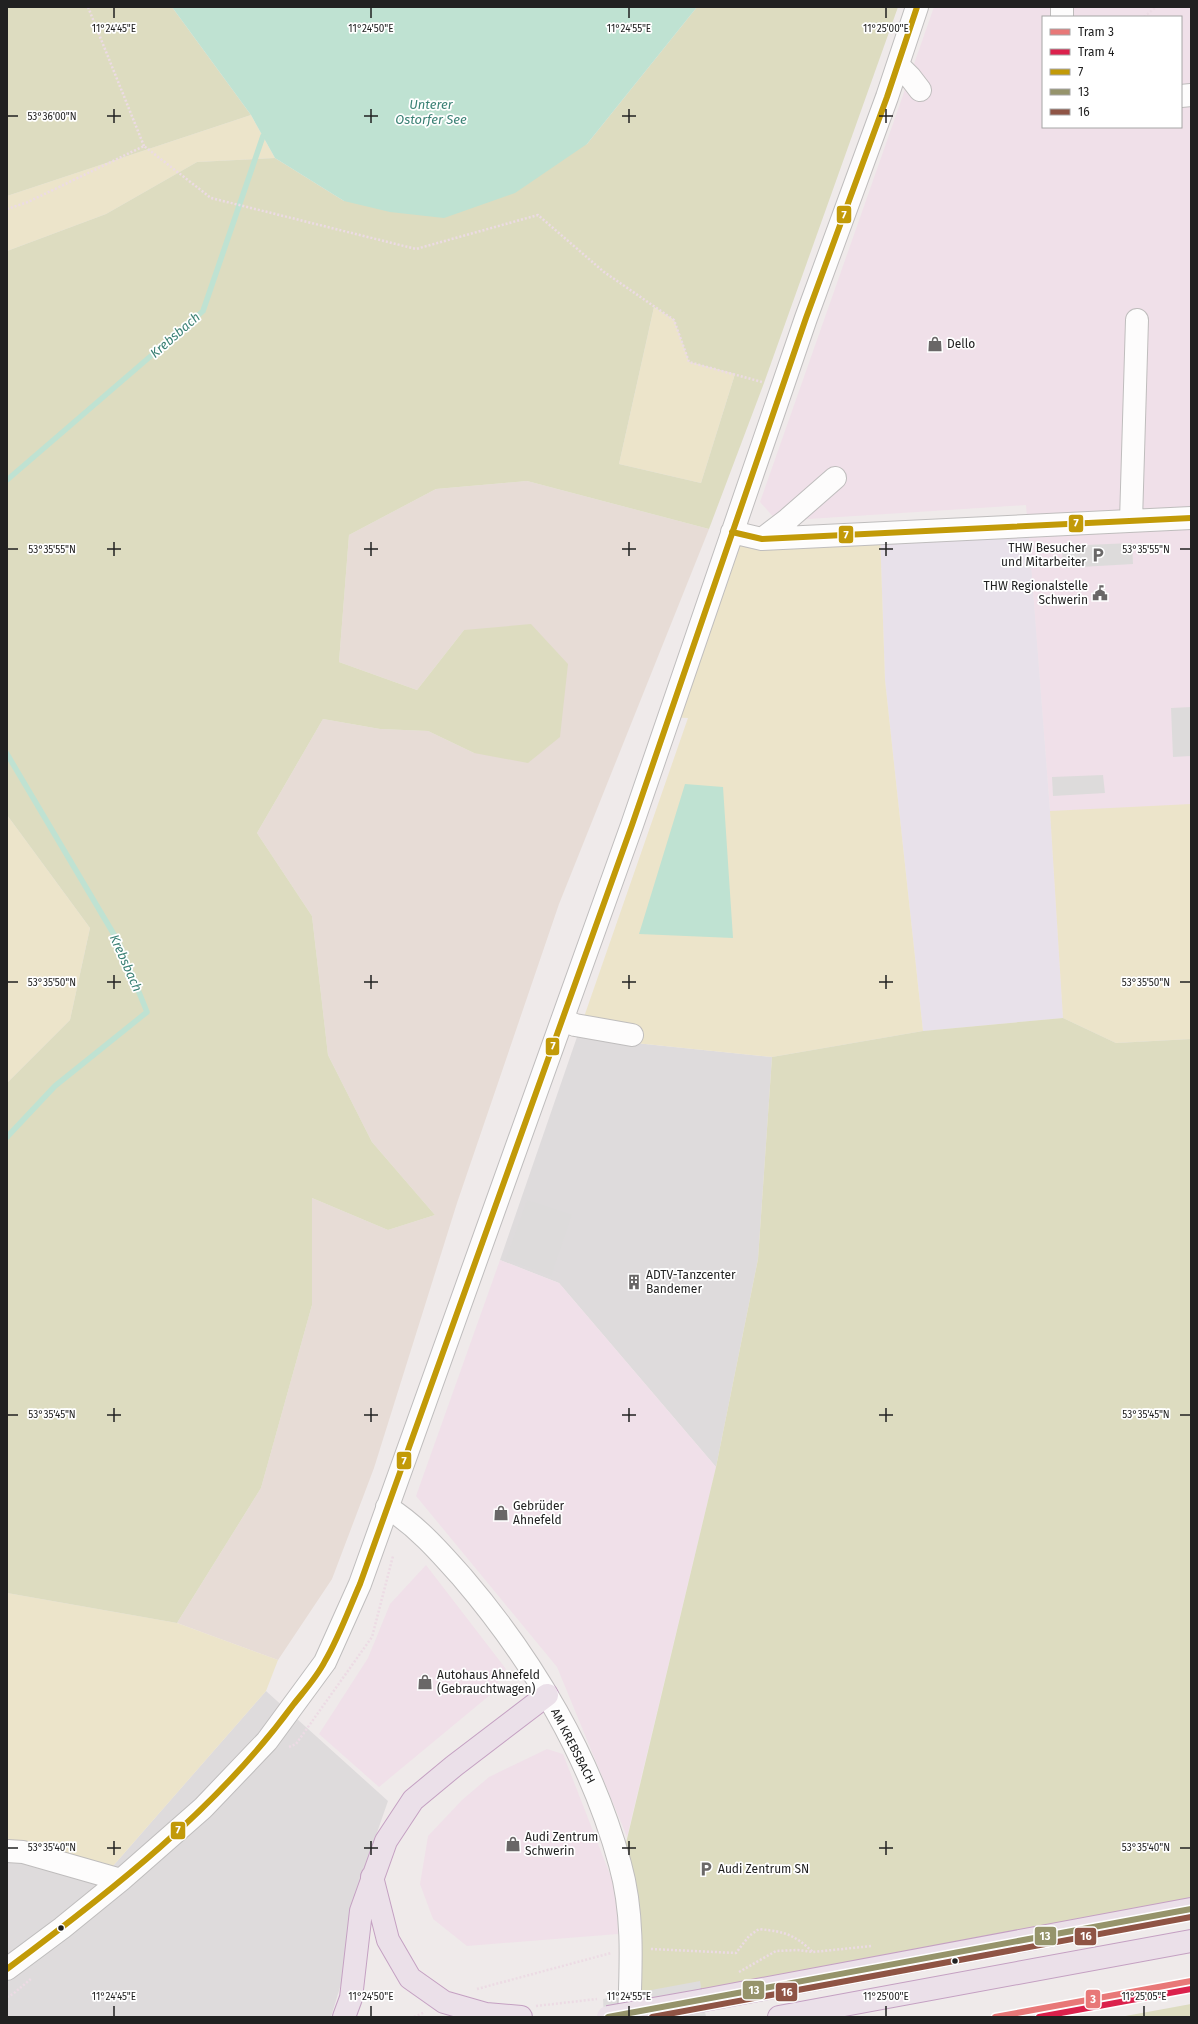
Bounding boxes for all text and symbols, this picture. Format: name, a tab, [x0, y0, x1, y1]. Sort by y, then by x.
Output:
legend	[1042, 16, 1182, 128]
text: 11°24'45"E	[92, 23, 136, 35]
text: 11°24'50"E	[348, 23, 394, 35]
text: 11°24'55"E	[607, 23, 651, 35]
text: 11°25'00"E	[863, 23, 909, 35]
text: Tram 3	[1078, 25, 1114, 39]
text: Tram 4	[1078, 45, 1115, 59]
text: 7	[1078, 65, 1083, 79]
text: 13	[1078, 85, 1089, 99]
water label: Unterer Ostorfer See	[395, 97, 467, 127]
text: 16	[1078, 105, 1090, 119]
text: 53°36'00"N	[27, 111, 77, 123]
line badge: 7	[836, 205, 852, 224]
text: 7	[841, 209, 847, 222]
water label: Krebsbach	[147, 309, 203, 361]
shop icon: Dello	[926, 335, 944, 353]
place label: Dello	[947, 337, 975, 351]
line badge: 7	[1068, 514, 1084, 533]
text: 7	[1073, 517, 1079, 530]
line badge: 7	[838, 525, 854, 544]
text: 7	[843, 529, 849, 542]
place label: THW Besucher und Mitarbeiter	[1001, 541, 1086, 569]
text: 53°35'55"N	[28, 544, 76, 556]
text: 53°35'55"N	[1122, 544, 1170, 556]
parking icon: THW Besucher und Mitarbeiter	[1089, 546, 1107, 564]
place label: THW Regionalstelle Schwerin	[984, 579, 1088, 607]
public building icon: THW Regionalstelle Schwerin	[1091, 584, 1109, 602]
water label: Krebsbach	[107, 932, 145, 994]
text: 53°35'50"N	[28, 977, 76, 989]
text: 53°35'50"N	[1122, 977, 1170, 989]
line badge: 7	[545, 1037, 560, 1056]
text: 7	[550, 1040, 556, 1053]
place label: ADTV-Tanzcenter Bandemer	[646, 1268, 736, 1296]
building icon: ADTV-Tanzcenter Bandemer	[625, 1273, 643, 1291]
text: 53°35'45"N	[28, 1409, 76, 1421]
text: 53°35'45"N	[1122, 1409, 1170, 1421]
line badge: 7	[396, 1451, 412, 1470]
text: 7	[401, 1455, 407, 1468]
place label: Gebrüder Ahnefeld	[513, 1499, 565, 1527]
shop icon: Gebrüder Ahnefeld	[492, 1504, 510, 1522]
place label: Autohaus Ahnefeld (Gebrauchtwagen)	[437, 1668, 540, 1696]
shop icon: Autohaus Ahnefeld (Gebrauchtwagen)	[416, 1673, 434, 1691]
street label: AM KREBSBACH	[548, 1706, 598, 1786]
line badge: 7	[170, 1821, 186, 1840]
text: 7	[175, 1824, 181, 1837]
place label: Audi Zentrum Schwerin	[525, 1830, 598, 1858]
shop icon: Audi Zentrum Schwerin	[504, 1835, 522, 1853]
text: 53°35'40"N	[28, 1842, 76, 1854]
text: 53°35'40"N	[1122, 1842, 1170, 1854]
parking icon: Audi Zentrum SN	[697, 1860, 715, 1878]
place label: Audi Zentrum SN	[718, 1862, 809, 1876]
unlabelled marker	[56, 1923, 66, 1933]
line badge: 13	[1034, 1926, 1057, 1946]
line badge: 16	[1074, 1927, 1097, 1946]
text: 13	[1040, 1930, 1051, 1943]
text: 16	[1080, 1930, 1092, 1943]
unlabelled marker	[950, 1956, 960, 1966]
line badge: 13	[742, 1980, 765, 2000]
line badge: 16	[775, 1982, 798, 2002]
text: 13	[749, 1984, 760, 1997]
text: 16	[781, 1986, 793, 1999]
line badge: 3	[1085, 1989, 1101, 2009]
text: 11°24'45"E	[92, 1991, 136, 2003]
text: 11°24'50"E	[348, 1991, 394, 2003]
text: 11°24'55"E	[607, 1991, 651, 2003]
text: 11°25'00"E	[863, 1991, 909, 2003]
text: 11°25'05"E	[1121, 1991, 1167, 2003]
text: 3	[1089, 1993, 1096, 2006]

